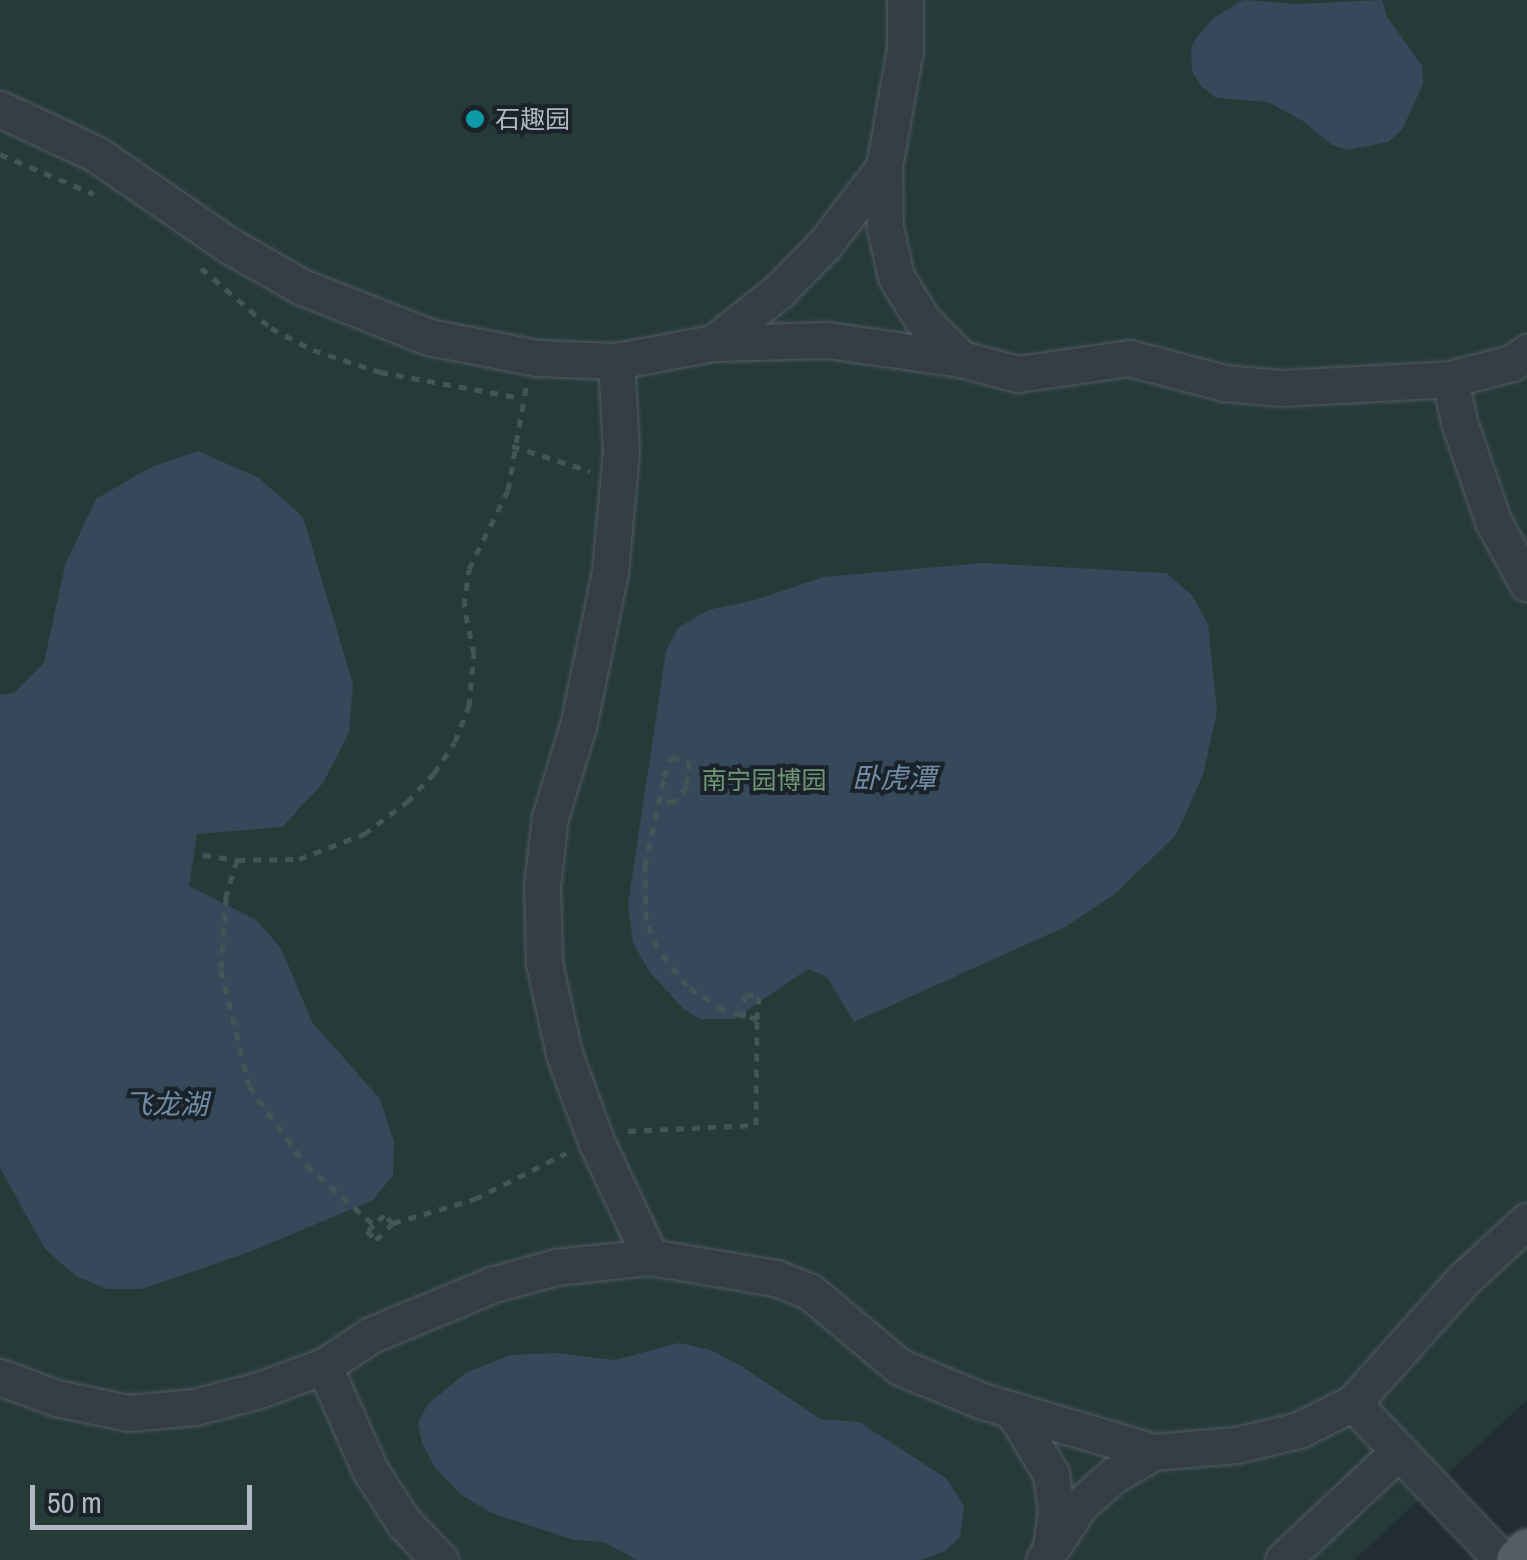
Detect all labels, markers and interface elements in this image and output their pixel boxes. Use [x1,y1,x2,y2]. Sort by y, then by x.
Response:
place label: 石趣园 [495,104,570,134]
marker: 石趣园 [464,108,486,130]
water label: 卧虎潭 [852,761,936,795]
park label: 南宁园博园 [702,765,826,795]
water label: 飞龙湖 [124,1087,208,1121]
scale bar [35,1465,258,1527]
text: 50 m [47,1482,102,1522]

